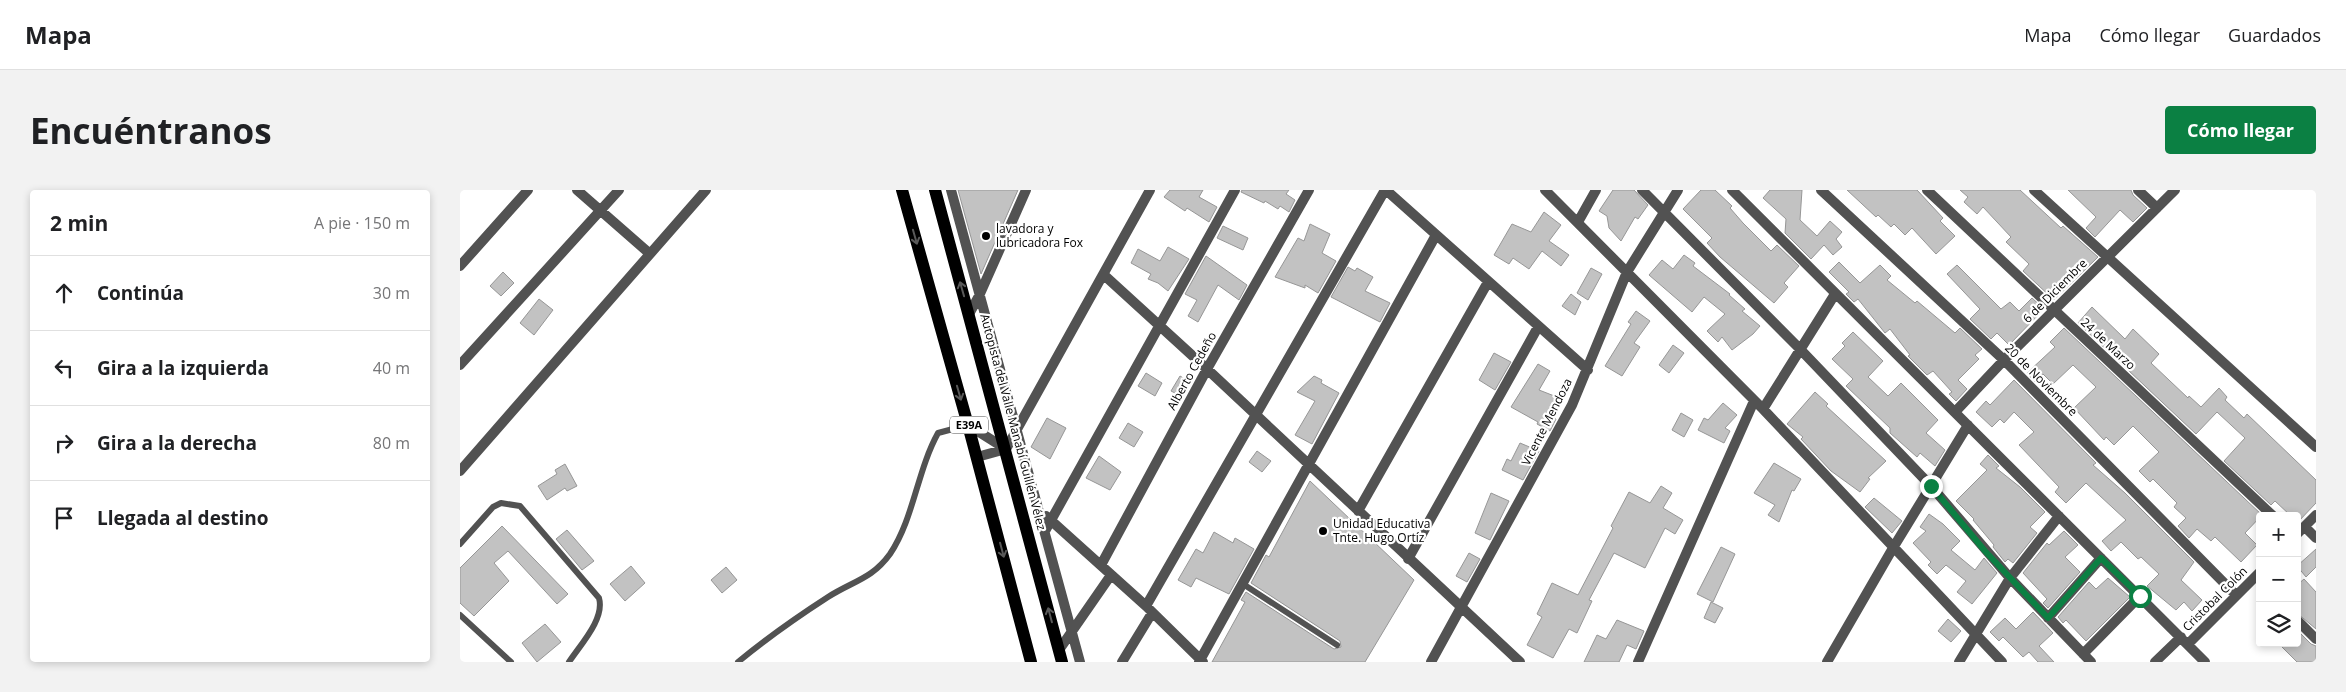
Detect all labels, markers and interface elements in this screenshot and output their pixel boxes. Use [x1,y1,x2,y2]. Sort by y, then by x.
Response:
text: Mapa [25,18,92,51]
text: Mapa [2024,23,2071,47]
text: Cómo llegar [2099,23,2200,47]
text: Guardados [2228,23,2321,47]
button: Cómo llegar [2165,106,2316,154]
text: Encuéntranos [30,107,272,154]
text: 2 min [50,209,108,237]
text: A pie · 150 m [314,212,410,234]
place label: lavadora y lubricadora Fox [996,220,1084,251]
one-way arrow [911,228,920,244]
marker: lavadora y lubricadora Fox [980,230,992,242]
street label: 6 de Diciembre [2019,255,2091,327]
icon: ahead [50,279,78,307]
text: Continúa [97,280,184,306]
one-way arrow [957,281,967,297]
text: 30 m [373,282,410,304]
street label: Autopista del Valle Manabí Guillén Vélez [976,312,1051,532]
street label: 24 de Marzo [2077,314,2139,373]
street label: Alberto Cedeño [1163,329,1220,413]
street label: 20 de Noviembre [2001,340,2082,420]
icon: left [50,354,78,382]
text: Gira a la izquierda [97,355,269,381]
text: 40 m [373,357,410,379]
street label: Vicente Mendoza [1517,375,1576,468]
one-way arrow [955,385,965,401]
road number: E39A [950,416,988,434]
icon: right [50,429,78,457]
text: Gira a la derecha [97,430,257,456]
text: 80 m [373,432,410,454]
route end [1920,475,1943,498]
icon: arrive [50,504,78,532]
text: Llegada al destino [97,505,269,531]
map controls [2256,512,2301,647]
button: + [2256,512,2301,557]
place label: Unidad Educativa Tnte. Hugo Ortíz [1333,515,1430,546]
marker: Unidad Educativa Tnte. Hugo Ortíz [1317,525,1329,537]
one-way arrow [998,542,1007,558]
button: − [2256,557,2301,602]
street label: Cristobal Colón [2178,562,2251,635]
route start [2129,585,2152,608]
button: layers [2256,602,2301,647]
one-way arrow [1045,607,1054,623]

